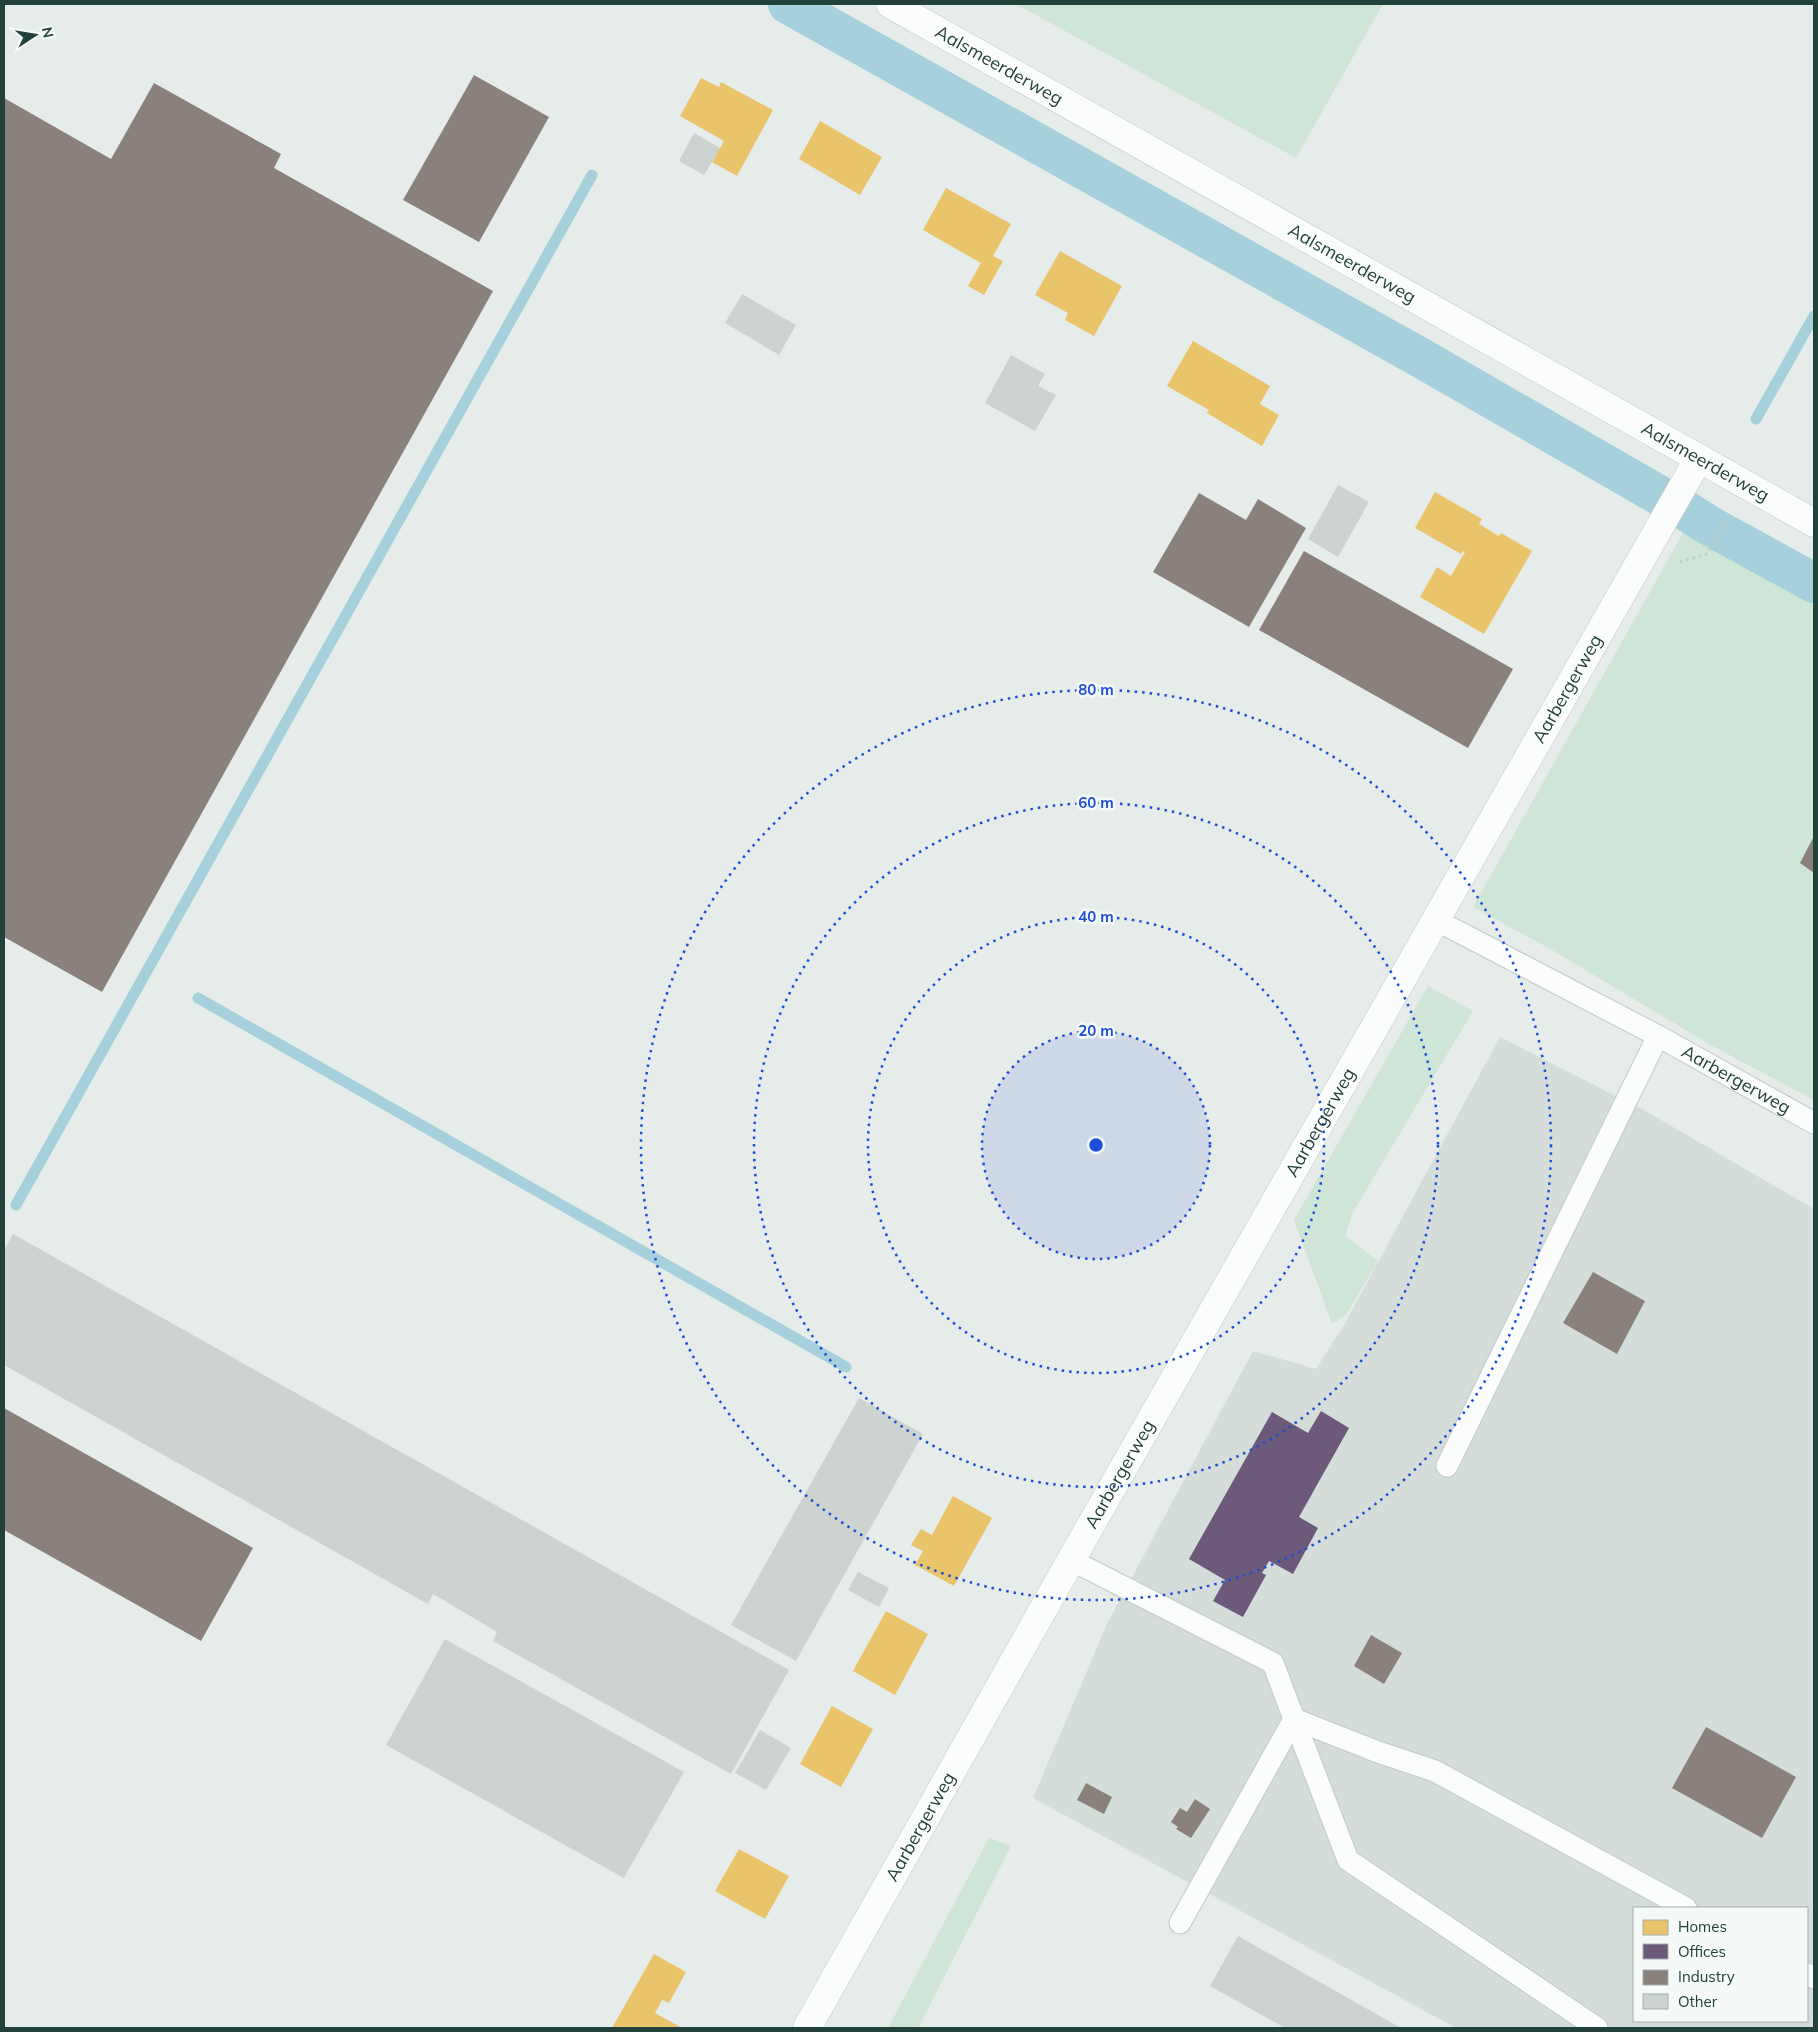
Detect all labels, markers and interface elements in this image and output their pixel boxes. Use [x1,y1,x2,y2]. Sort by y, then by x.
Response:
north arrow [10,10,60,60]
street label: Aalsmeerderweg [931,20,1067,110]
text: N [38,25,58,39]
street label: Aalsmeerderweg [1284,218,1420,308]
street label: Aalsmeerderweg [1637,416,1773,506]
street label: Aarbergerweg [1527,630,1607,747]
text: 80 m [1078,680,1114,699]
text: 60 m [1078,793,1114,812]
text: 40 m [1078,907,1114,926]
text: 20 m [1078,1021,1114,1040]
street label: Aarbergerweg [1678,1040,1795,1119]
street label: Aarbergerweg [1280,1064,1360,1181]
centre of rings [1087,1136,1105,1154]
street label: Aarbergerweg [1079,1416,1159,1533]
street label: Aarbergerweg [880,1768,960,1885]
legend [1633,1907,1808,2022]
text: Homes [1678,1917,1727,1936]
text: Offices [1678,1942,1726,1961]
text: Industry [1678,1967,1735,1986]
text: Other [1678,1992,1718,2011]

